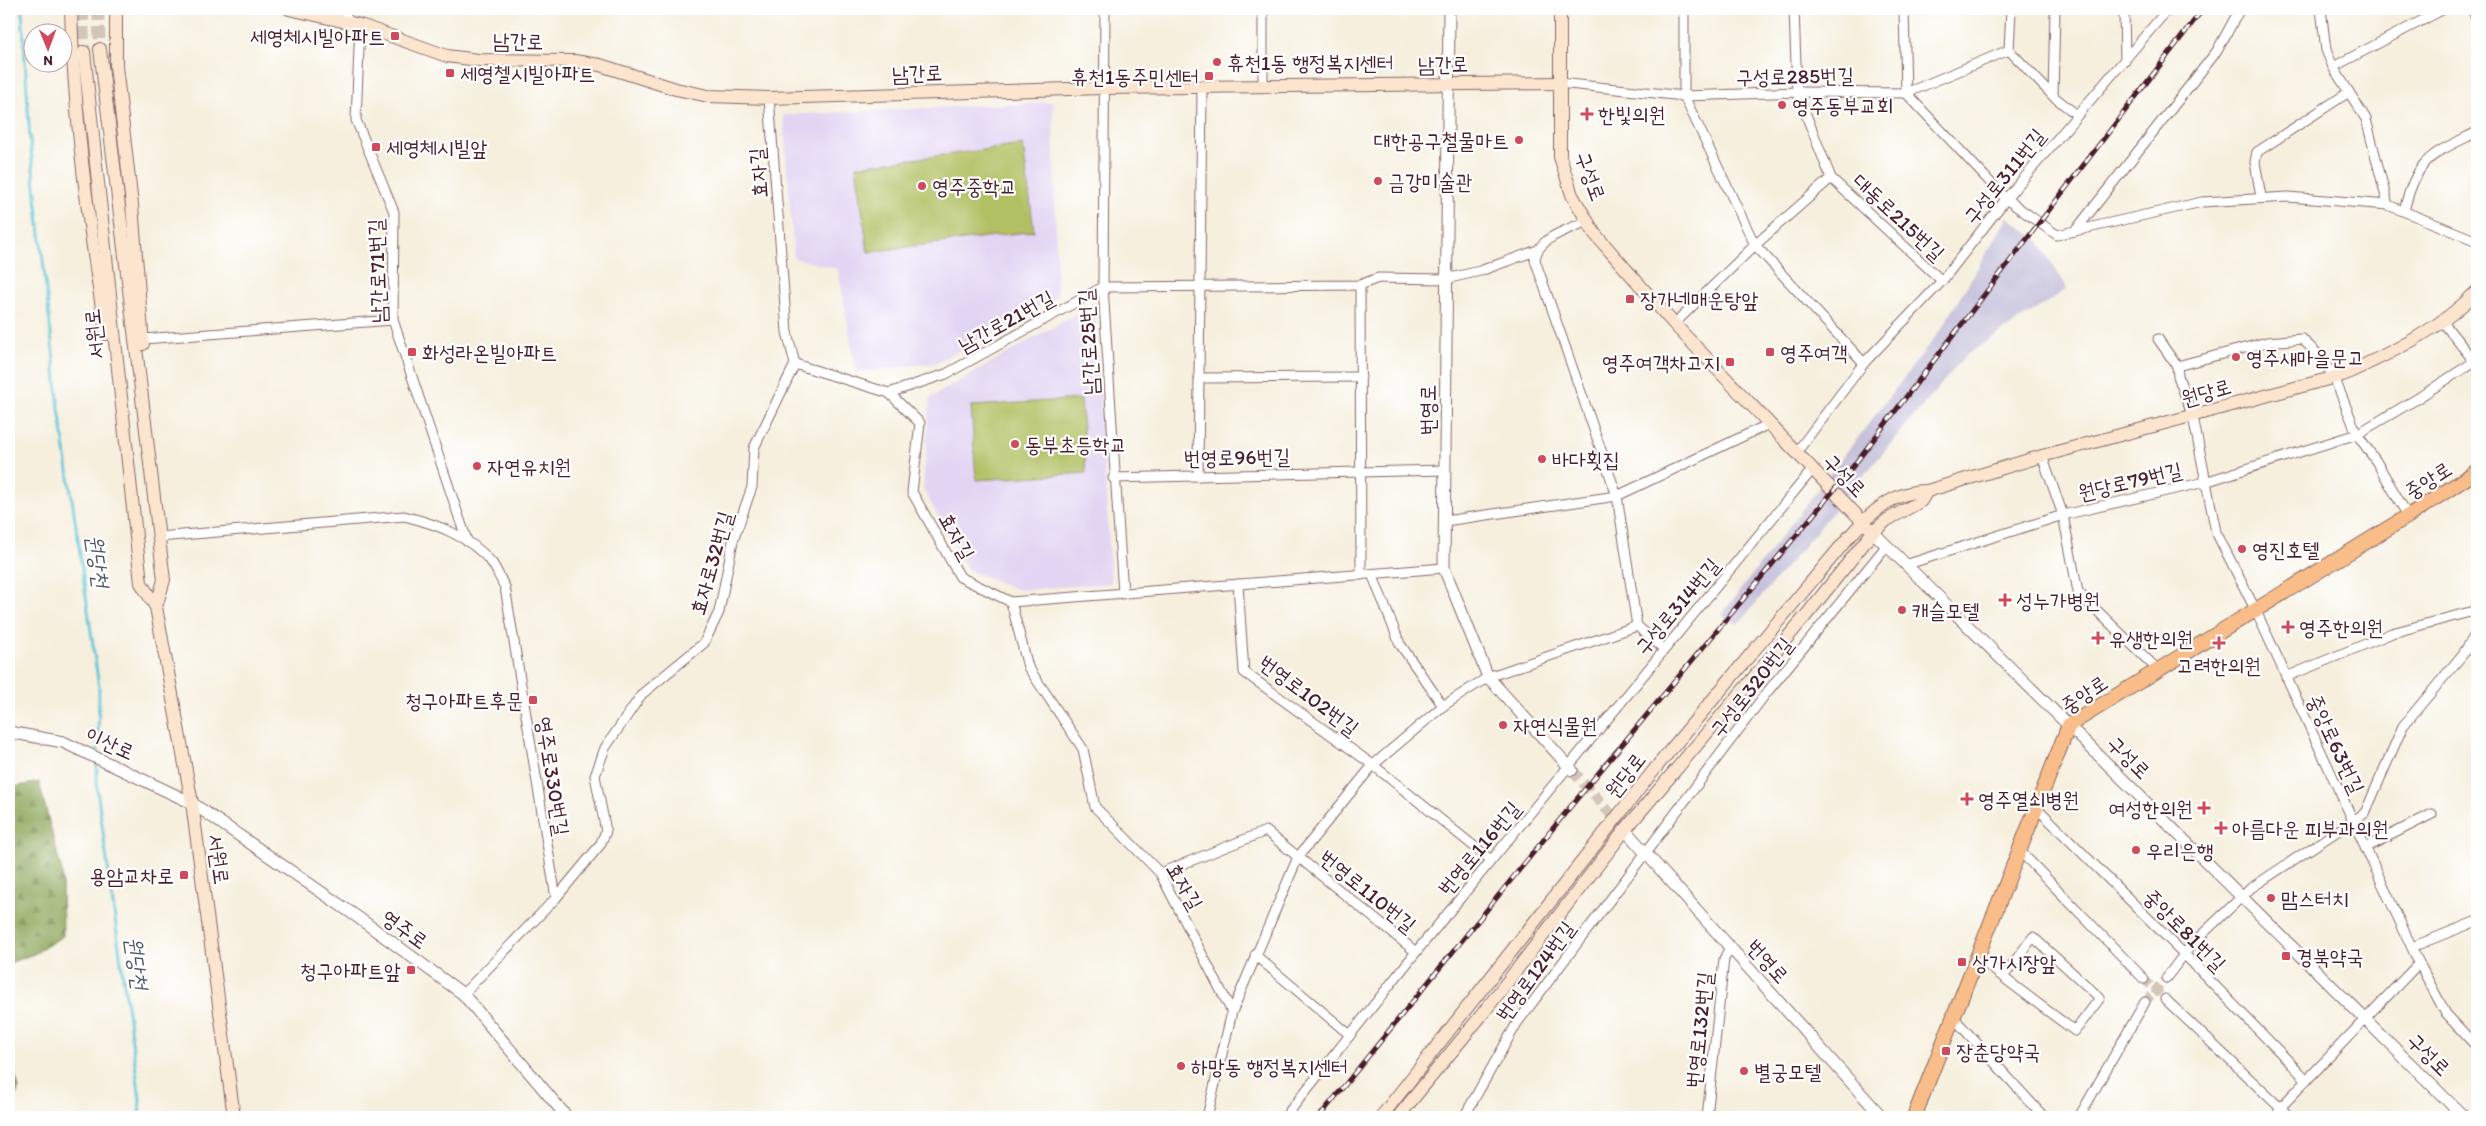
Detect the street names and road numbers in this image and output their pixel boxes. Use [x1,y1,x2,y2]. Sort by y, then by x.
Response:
street label: 남간로 [492,28,544,54]
street label: 남간로 [1417,51,1469,77]
street label: 남간로 [891,60,943,86]
street label: 구성로285번길 [1736,62,1854,90]
street label: 구성로311번길 [1958,123,2050,229]
street label: 효자길 [744,147,772,199]
street label: 구성로 [1571,148,1611,204]
street label: 대동로215번길 [1848,168,1950,266]
street label: 남간로71번길 [363,218,391,324]
street label: 남간로21번길 [954,285,1058,357]
street label: 남간로25번길 [1073,288,1103,396]
street label: 서원로 [79,307,109,361]
street label: 원당로 [2178,373,2234,411]
street label: 번영로 [1415,385,1440,435]
street label: 번영로96번길 [1183,444,1291,470]
street label: 구성로 [1818,448,1872,502]
street label: 중앙로 [2400,456,2456,504]
street label: 원당로79번길 [2076,457,2184,505]
street label: 효자로32번길 [684,508,738,618]
street label: 효자길 [934,508,980,564]
street label: 구성로314번길 [1629,553,1725,659]
street label: 구성로320번길 [1704,632,1798,742]
street label: 번영로102번길 [1254,649,1364,741]
street label: 중앙로 [2056,669,2112,719]
street label: 중앙로63번길 [2302,690,2370,798]
street label: 영주로330번길 [531,715,575,837]
street label: 이산로 [82,721,138,765]
street label: 구성로 [2102,730,2156,784]
street label: 원당로 [1600,747,1650,803]
street label: 번영로116번길 [1432,796,1526,900]
street label: 서원로 [203,832,235,886]
street label: 번영로110번길 [1315,844,1421,938]
street label: 효자길 [1161,858,1209,914]
street label: 중앙로81번길 [2139,884,2231,976]
street label: 영주로 [377,904,433,954]
street label: 번영로124번길 [1490,916,1580,1026]
street label: 번영로 [1742,934,1794,988]
street label: 번영로132번길 [1680,971,1718,1089]
street label: 구성로 [2402,1027,2456,1081]

